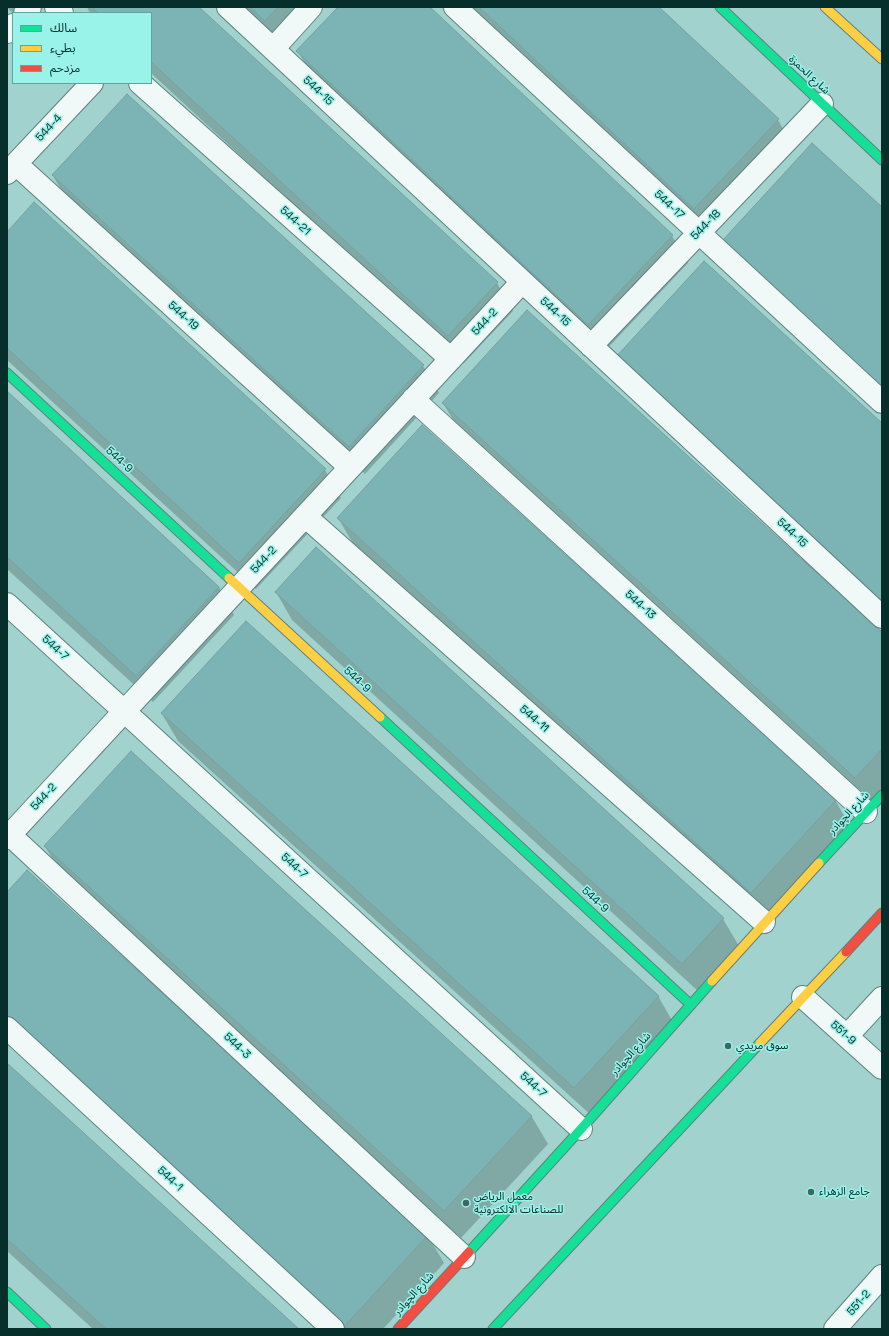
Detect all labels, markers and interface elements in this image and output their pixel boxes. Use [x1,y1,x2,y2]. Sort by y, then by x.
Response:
legend [12,12,152,84]
text: سالك [50,20,77,36]
text: بطيء [50,40,76,56]
street label: شارع الحمزة [786,53,832,97]
text: مزدحم [50,60,80,76]
street label: 544-15 [300,74,336,108]
street label: 544-4 [33,112,65,144]
street label: 544-17 [651,188,687,222]
street label: 544-21 [277,204,313,238]
street label: 544-18 [688,207,724,243]
street label: 544-15 [537,295,573,329]
street label: 544-19 [165,299,201,333]
street label: 544-2 [469,306,501,338]
street label: 544-9 [103,444,135,476]
street label: 544-15 [774,516,810,550]
street label: 544-2 [248,544,280,576]
street label: 544-13 [622,588,658,622]
street label: 544-7 [39,633,71,663]
street label: 544-9 [341,664,373,696]
street label: 544-11 [517,703,551,735]
street label: 544-2 [28,781,60,813]
street label: شارع الچوادر [826,789,872,837]
street label: 544-7 [278,851,310,881]
street label: 544-9 [579,884,611,916]
street label: 551-9 [828,1018,858,1048]
street label: 544-3 [221,1030,253,1062]
street label: شارع الچوادر [608,1030,654,1078]
place label: سوق مريدي [736,1039,788,1053]
marker: سوق مريدي [723,1041,733,1051]
street label: 544-7 [517,1070,549,1100]
street label: 544-1 [155,1164,185,1194]
place label: جامع الزهراء [819,1185,870,1199]
marker: جامع الزهراء [806,1187,816,1197]
place label: معمل الرياض للصناعات الالكترونية [474,1190,563,1216]
marker: معمل الرياض للصناعات الالكترونية [461,1198,471,1208]
street label: شارع الچوادر [391,1270,437,1318]
street label: 551-2 [844,1288,874,1318]

